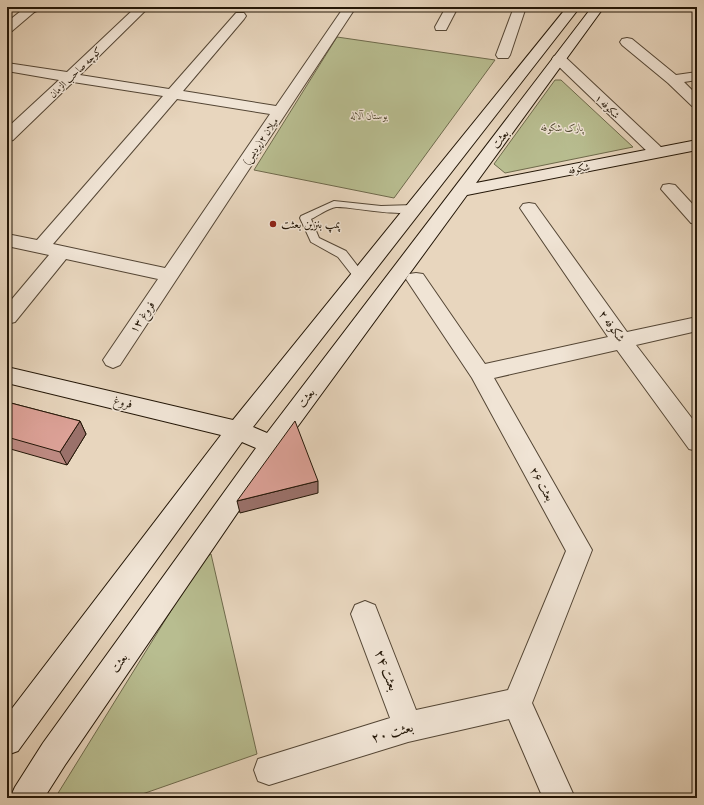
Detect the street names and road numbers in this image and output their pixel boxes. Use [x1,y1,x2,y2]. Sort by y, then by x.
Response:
street label: کوچه صاحب الزمان [46,44,106,102]
street label: شکوفه ۱ [591,91,623,123]
street label: میلان ۲(پردیس) [240,115,283,169]
street label: بعثت [488,126,514,153]
street label: شکوفه [567,160,592,179]
street label: فروغ ۱۳ [125,298,161,338]
street label: شکوفه ۲ [594,307,629,347]
street label: بعثت [294,385,320,412]
street label: فروغ [111,392,134,415]
street label: بعثت ۲۶ [524,464,558,505]
street label: بعثت ۲۴ [368,647,402,695]
street label: بعثت [107,650,133,677]
street label: بعثت ۲۰ [369,718,416,749]

